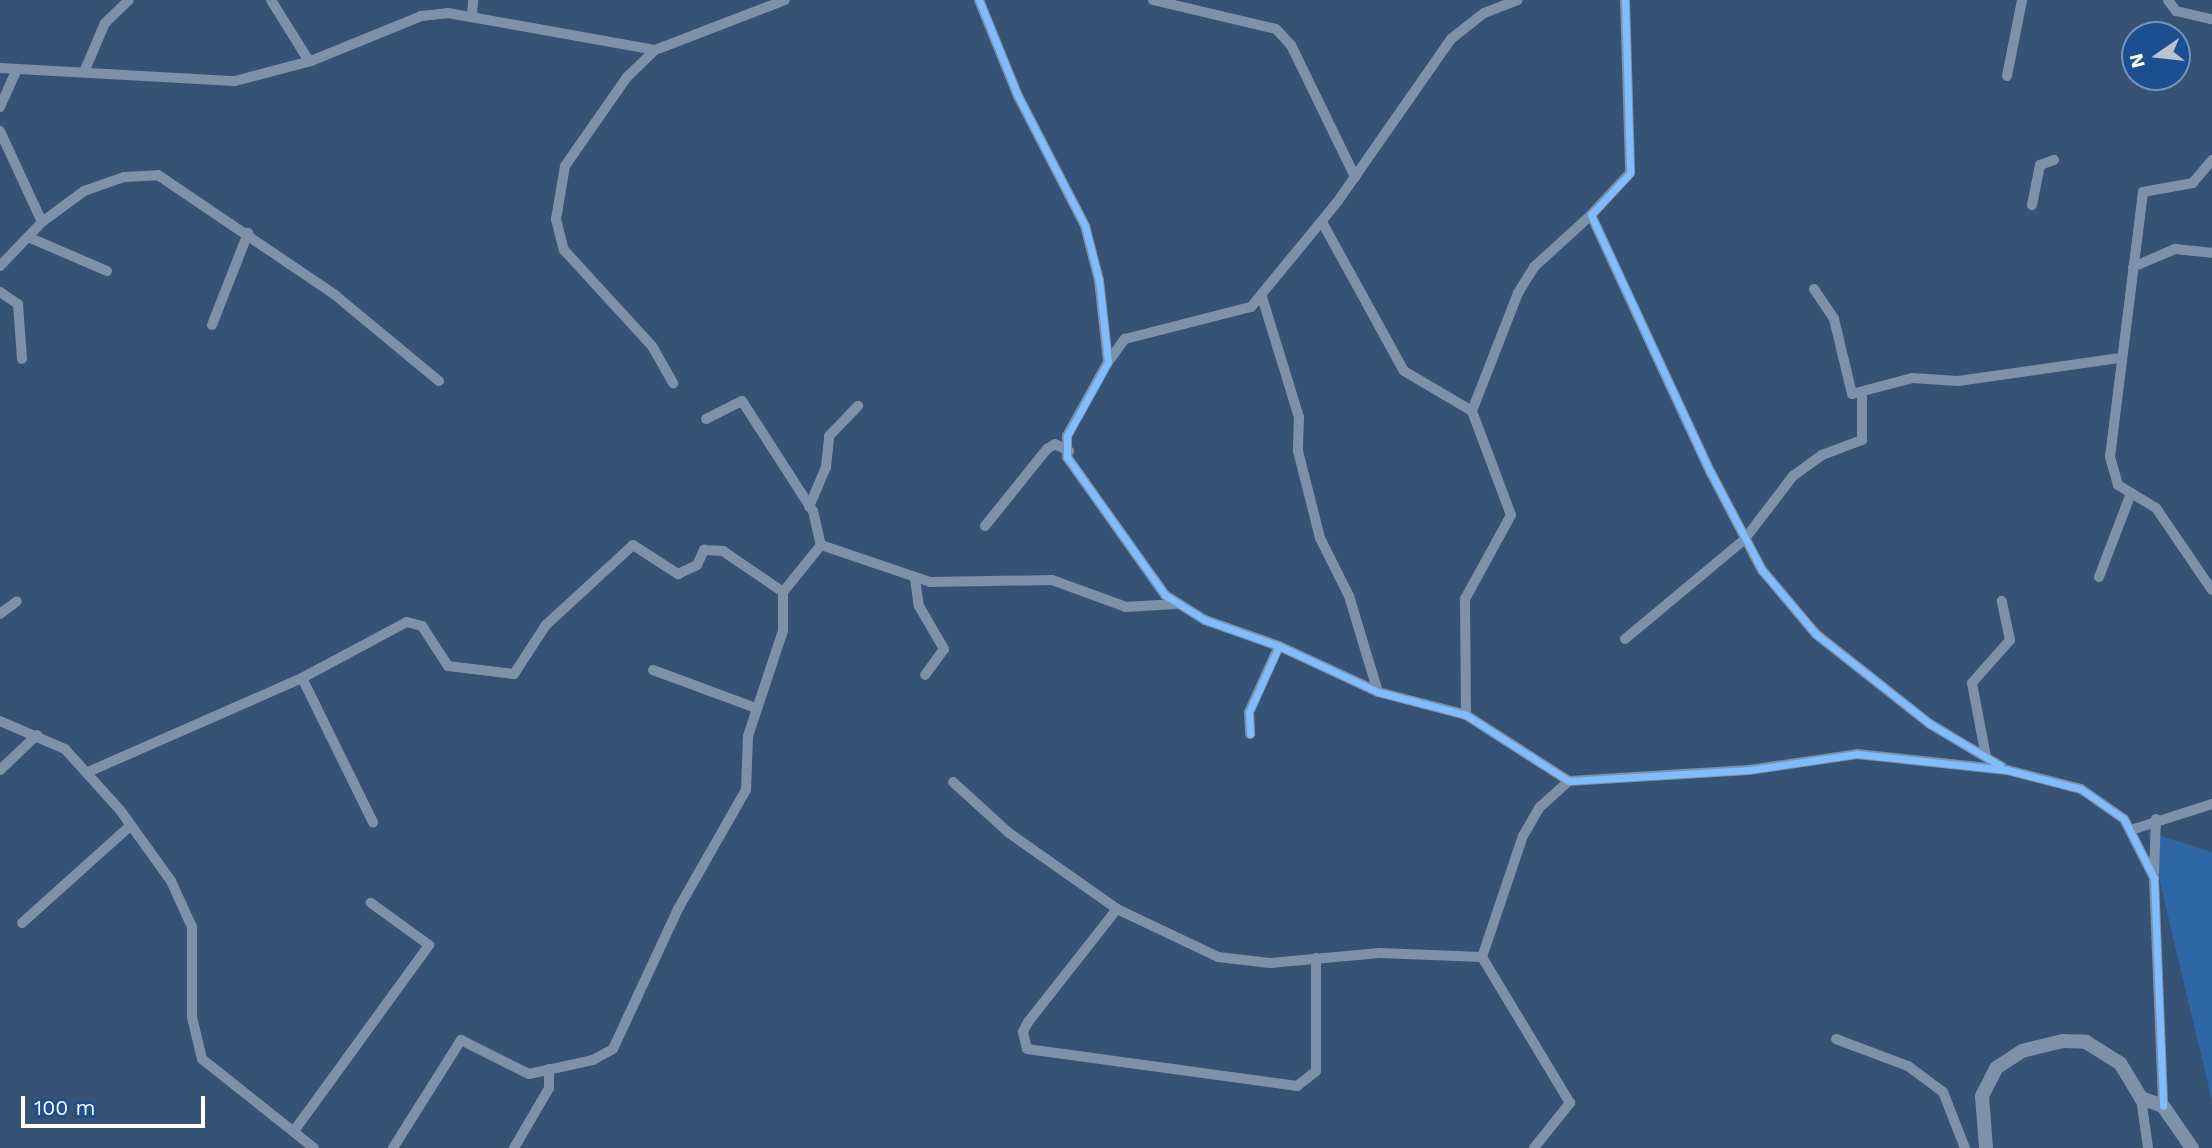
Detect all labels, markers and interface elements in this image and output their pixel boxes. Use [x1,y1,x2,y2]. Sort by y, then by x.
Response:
north arrow [2121,21,2191,91]
text: N [2124,51,2150,70]
scale bar [24,1082,208,1126]
text: 100 m [34,1095,96,1120]

